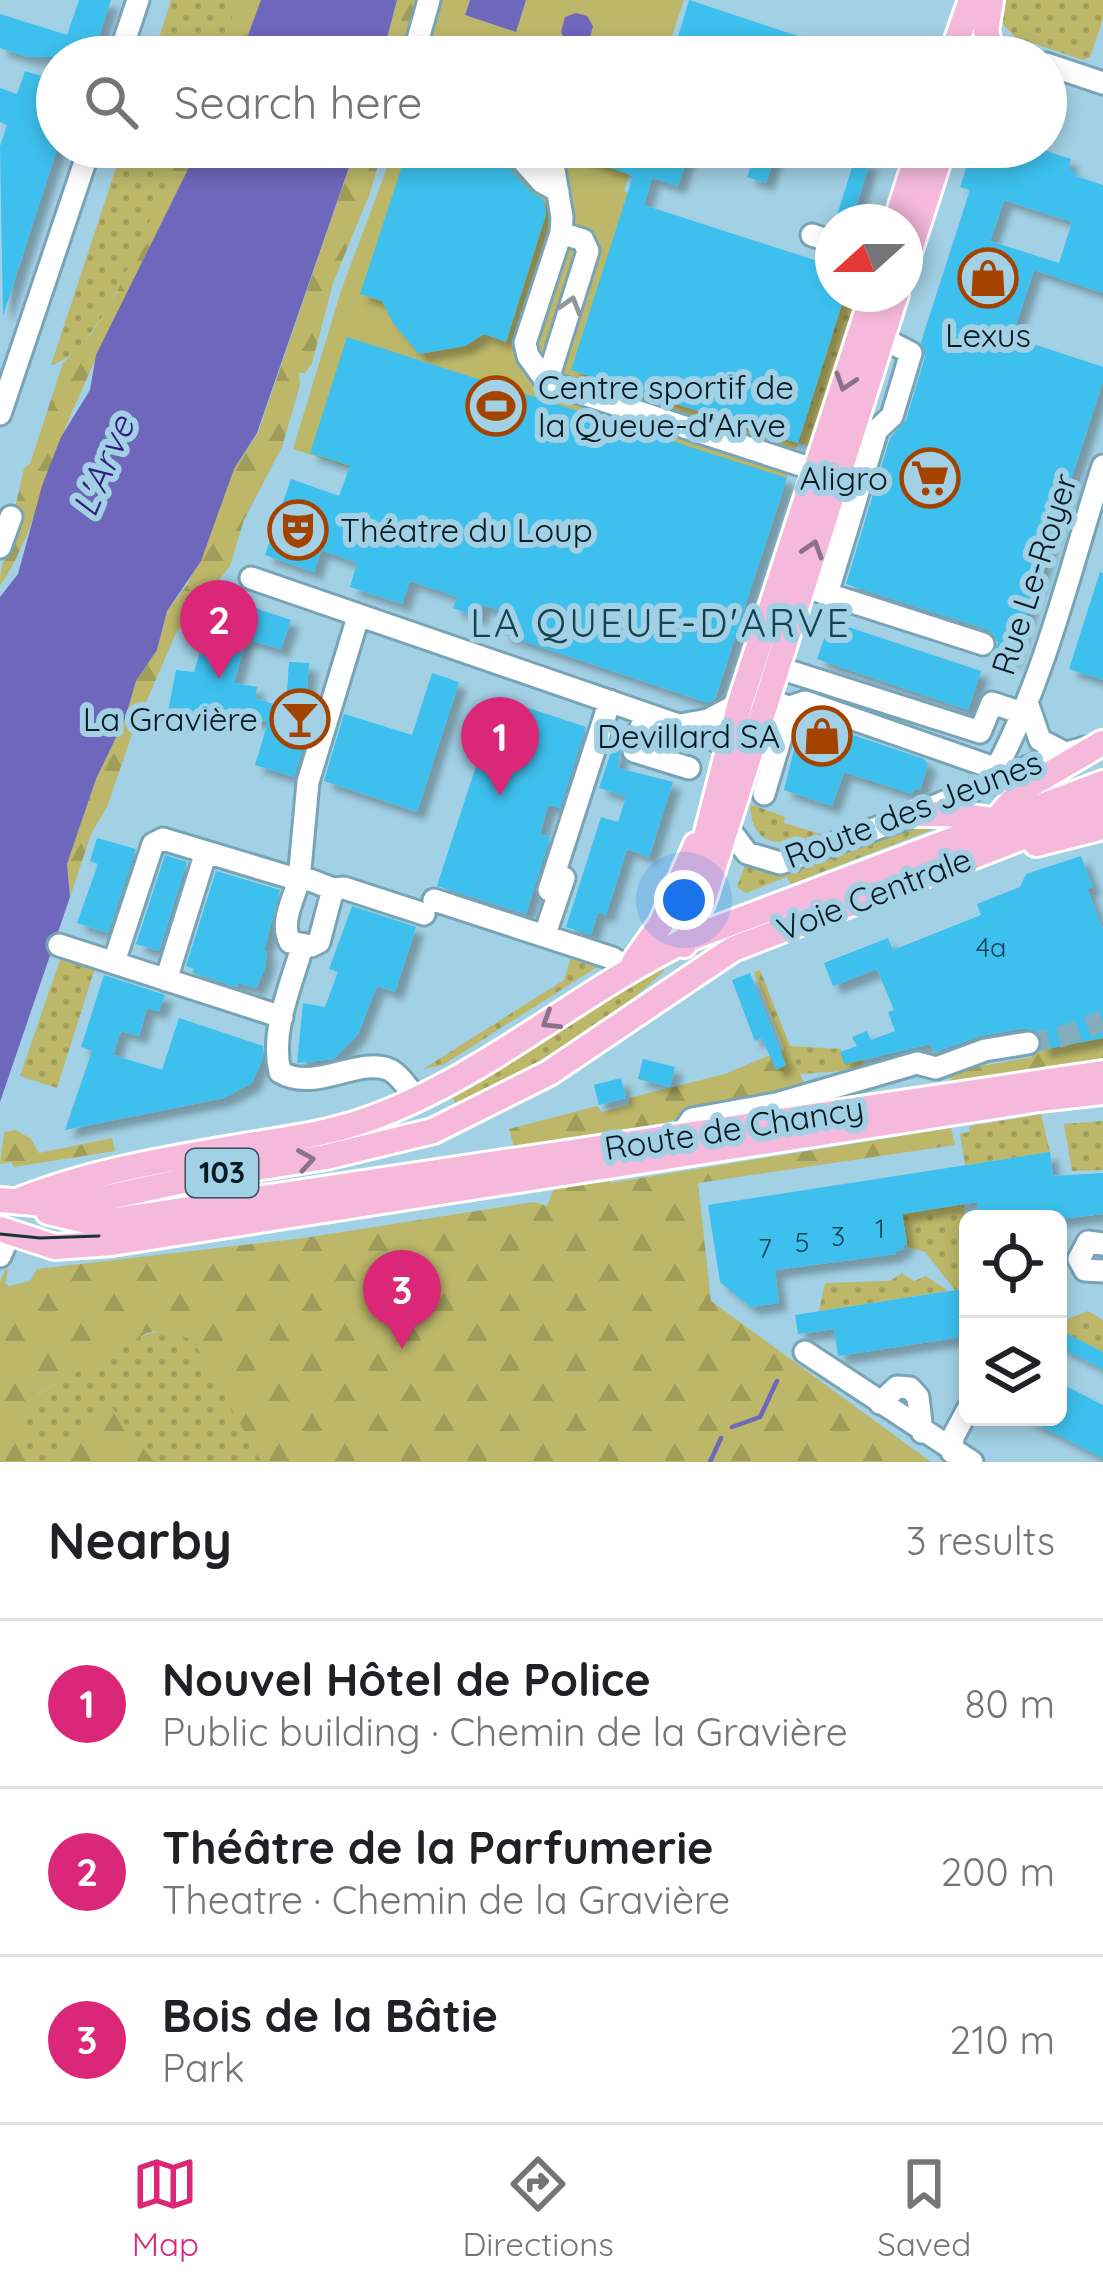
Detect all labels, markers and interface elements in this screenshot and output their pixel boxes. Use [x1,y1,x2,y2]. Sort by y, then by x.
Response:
search box [36,36,1067,168]
icon: search [78,69,144,135]
text: Search here [174,74,422,130]
north arrow [815,204,923,312]
shop icon: Lexus [957,247,1019,309]
one-way arrow [557,295,582,316]
place label: Lexus [945,314,1031,355]
place label: Centre sportif de la Queue-d'Arve [538,366,794,445]
one-way arrow [834,371,859,392]
sports icon: Centre sportif de la Queue-d'Arve [465,375,527,437]
water label: L'Arve [61,408,144,523]
supermarket icon: Aligro [899,447,961,509]
place label: Aligro [799,457,888,498]
street label: Rue Le-Royer [982,468,1085,680]
theatre icon: Théatre du Loup [267,499,329,561]
place label: Théatre du Loup [340,509,593,550]
one-way arrow [799,539,824,560]
pin: 2 [180,580,258,679]
district label: LA QUEUE-D'ARVE [470,598,852,647]
bar icon: La Gravière [269,688,331,750]
pin: 1 [461,697,539,796]
place label: La Gravière [83,698,258,739]
shop icon: Devillard SA [791,705,853,767]
place label: Devillard SA [597,715,780,756]
street label: Route des Jeunes [779,741,1047,876]
street label: Voie Centrale [771,838,977,949]
your location [654,870,714,930]
house number: 4a [976,930,1006,964]
one-way arrow [542,1006,564,1028]
street label: Route de Chancy [601,1087,867,1168]
one-way arrow [296,1148,316,1174]
road number: 103 [186,1149,258,1197]
map controls [959,1210,1067,1426]
button: locate [959,1210,1067,1318]
house number: 1 [875,1211,885,1245]
house number: 3 [831,1219,845,1253]
house number: 5 [795,1225,809,1259]
house number: 7 [758,1231,772,1265]
pin: 3 [363,1250,441,1349]
button: layers [959,1318,1067,1426]
text: Nearby [48,1508,232,1572]
text: 3 results [906,1516,1055,1565]
text: Nouvel Hôtel de Police [162,1651,651,1707]
text: 1 [79,1679,95,1728]
text: 80 m [965,1679,1055,1728]
text: Public building · Chemin de la Gravière [162,1707,848,1756]
text: Théâtre de la Parfumerie [162,1819,714,1875]
text: 2 [76,1847,98,1896]
text: 200 m [941,1847,1055,1896]
text: Theatre · Chemin de la Gravière [162,1875,730,1924]
text: Bois de la Bâtie [162,1987,498,2043]
text: 3 [77,2015,97,2064]
text: 210 m [950,2015,1055,2064]
text: Park [162,2043,245,2092]
tab: Map [132,2151,199,2264]
tab: Directions [462,2151,614,2264]
tab: Saved [877,2151,971,2264]

